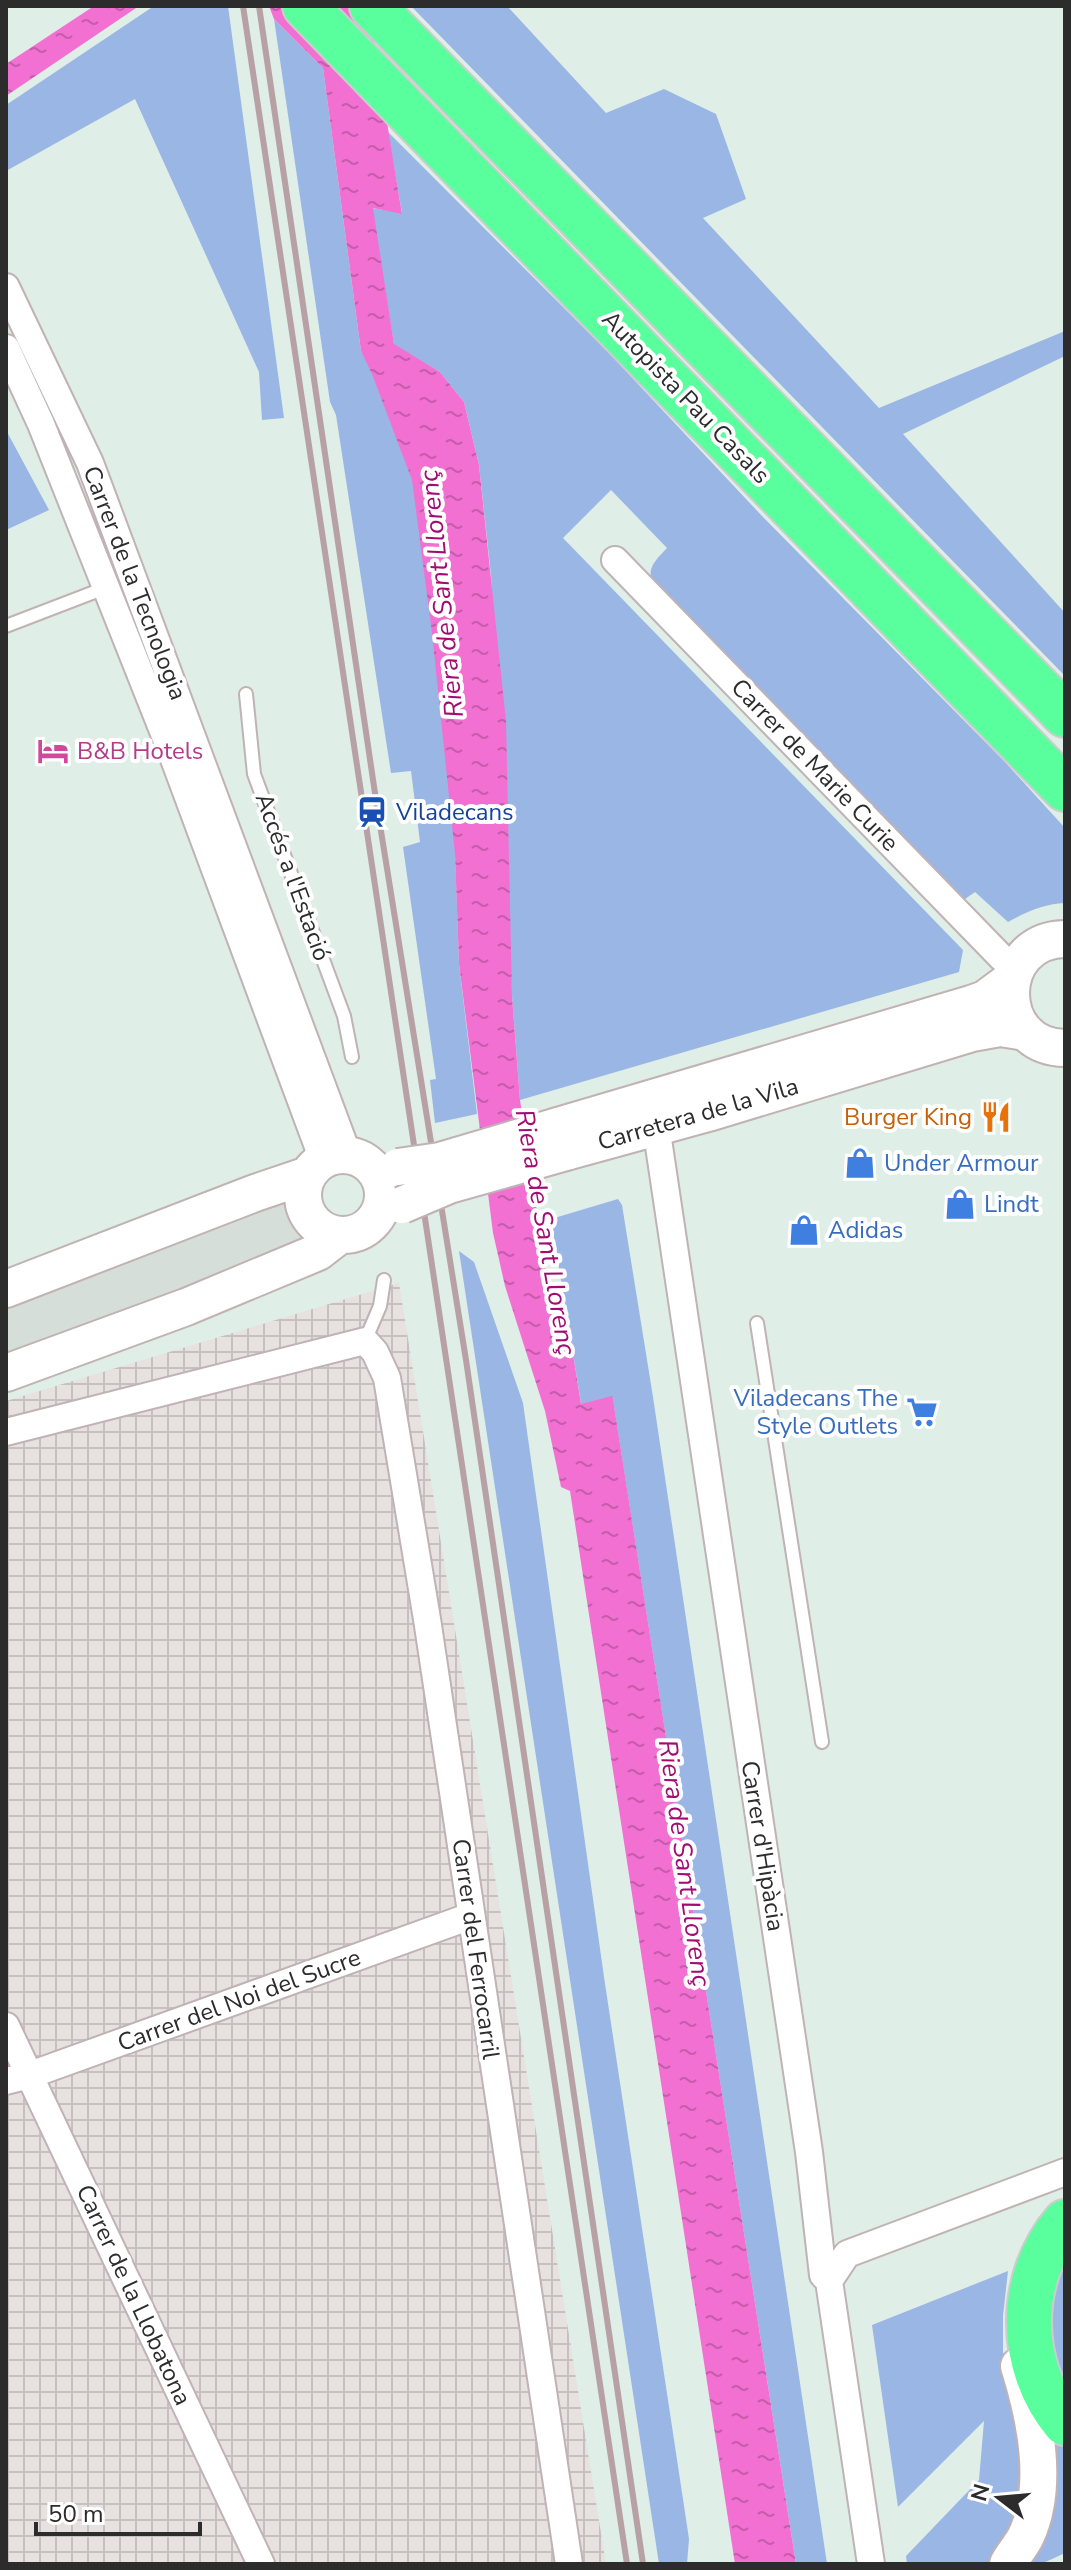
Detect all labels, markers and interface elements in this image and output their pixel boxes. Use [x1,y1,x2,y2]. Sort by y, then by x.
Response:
street label: Autopista Pau Casals [595,303,777,491]
street label: Carrer de la Tecnologia [76,461,194,705]
water label: Riera de Sant Llorenç [411,467,472,720]
street label: Carrer de Marie Curie [724,672,906,858]
hotel icon: B&B Hotels [36,734,70,768]
place label: B&B Hotels [77,735,203,767]
street label: Accés a l'Estació [248,789,338,965]
station icon: Viladecans [355,795,389,829]
place label: Viladecans [395,796,514,828]
street label: Carretera de la Vila [594,1070,802,1158]
restaurant icon: Burger King [979,1100,1013,1134]
place label: Burger King [844,1101,972,1133]
water label: Riera de Sant Llorenç [507,1107,585,1359]
shop icon: Under Armour [843,1146,877,1180]
place label: Under Armour [884,1147,1039,1179]
shop icon: Lindt [943,1187,977,1221]
place label: Lindt [984,1188,1039,1220]
shop icon: Adidas [787,1213,821,1247]
place label: Adidas [828,1214,903,1246]
place label: Viladecans The Style Outlets [732,1382,898,1442]
supermarket icon: Viladecans The Style Outlets [905,1395,939,1429]
water label: Riera de Sant Llorenç [650,1737,719,1990]
street label: Carrer d'Hipàcia [734,1758,792,1934]
street label: Carrer del Ferrocarril [445,1837,507,2061]
street label: Carrer del Noi del Sucre [113,1941,365,2059]
street label: Carrer de la Llobatona [69,2179,199,2411]
north arrow [959,2458,1039,2538]
text: N [964,2481,997,2505]
scale bar [36,2486,200,2536]
text: 50 m [48,2498,104,2530]

